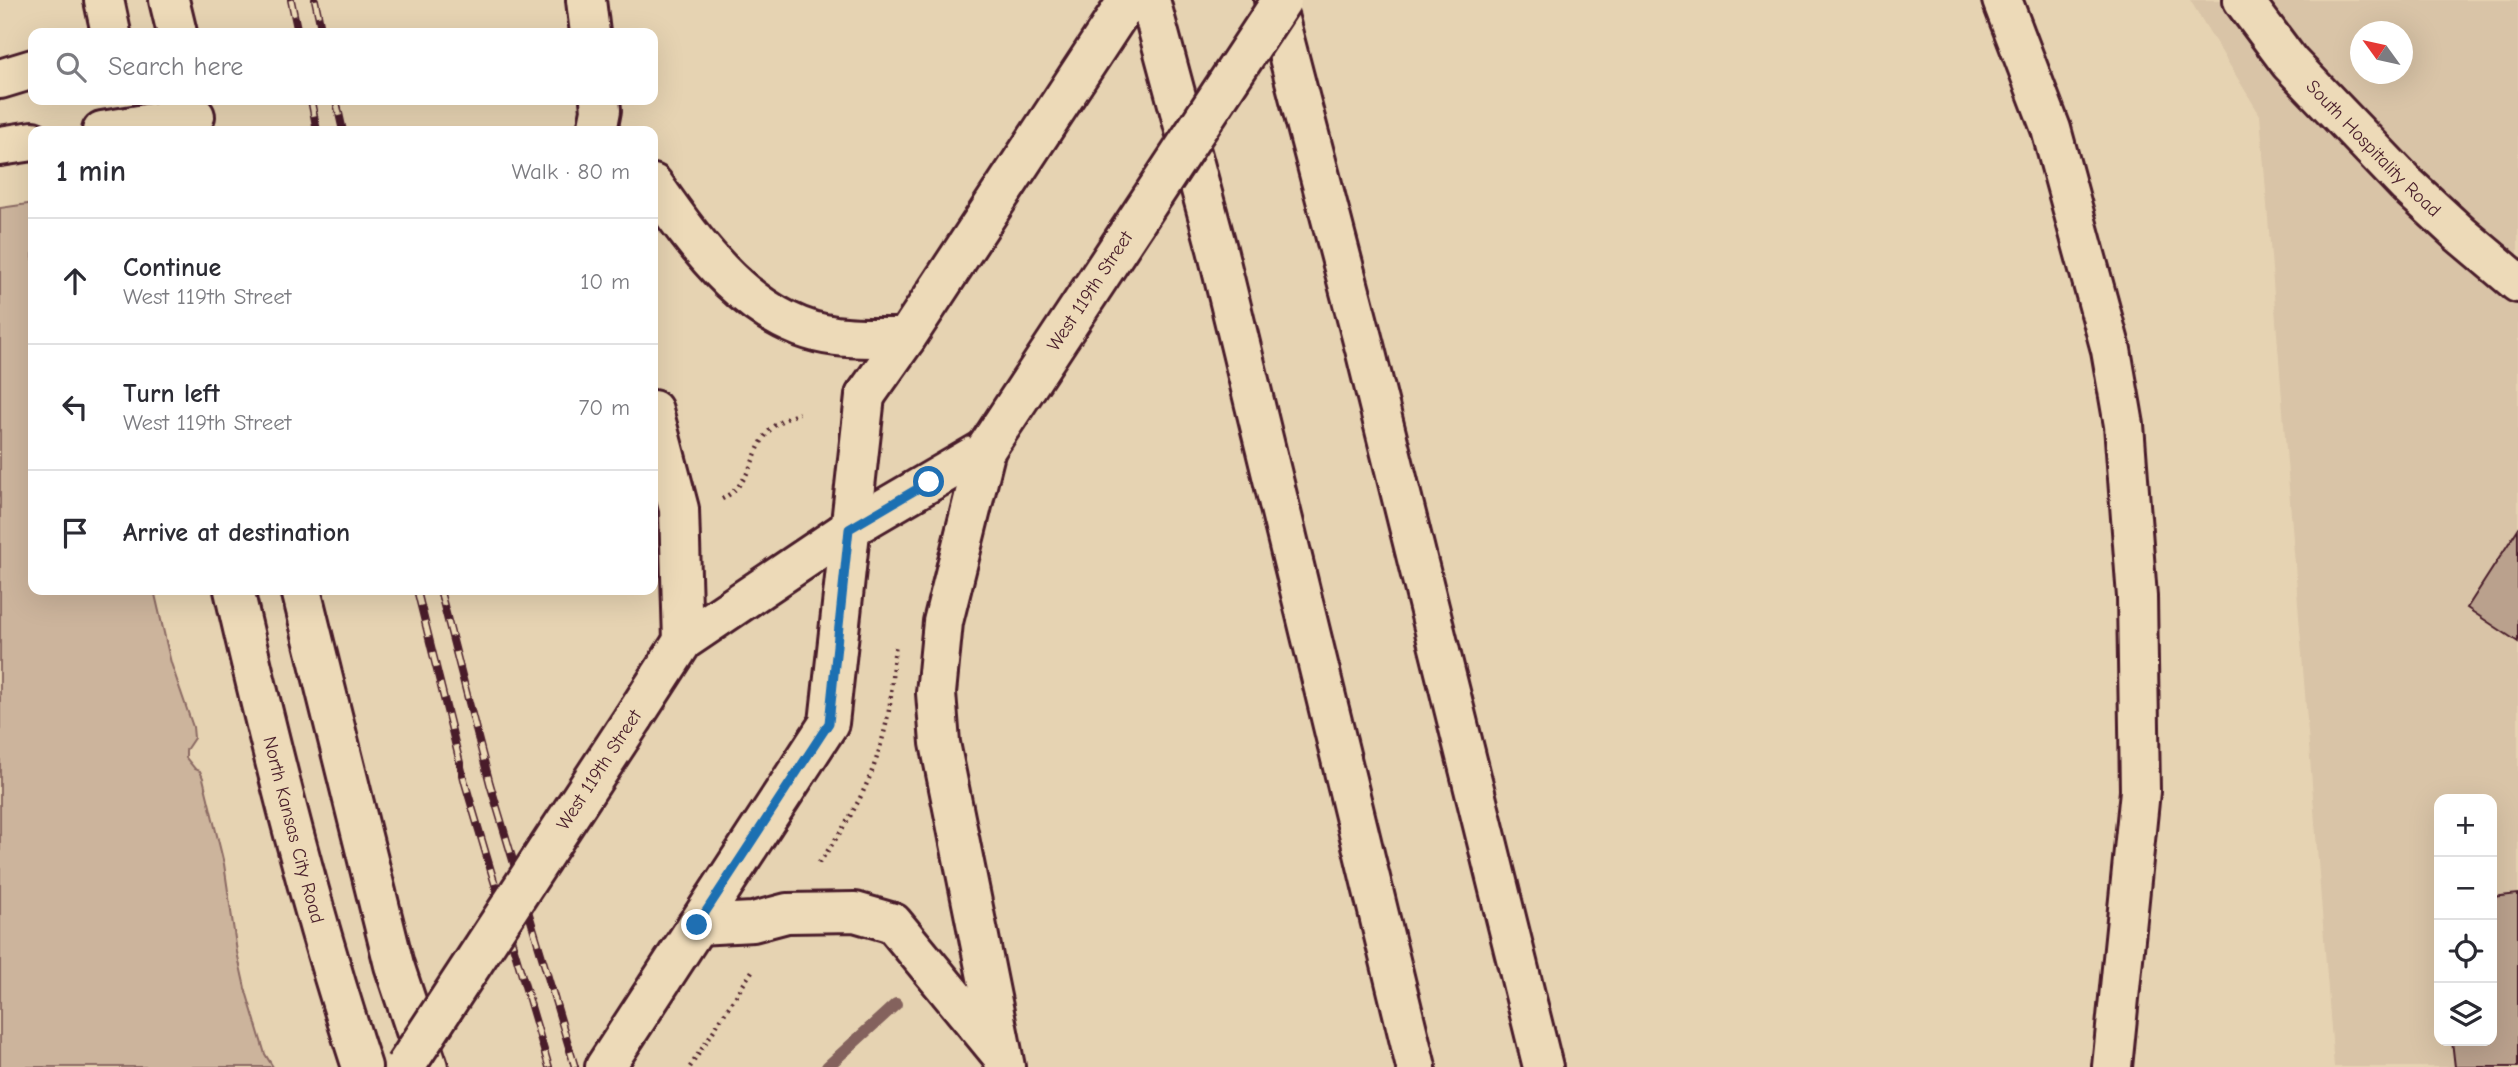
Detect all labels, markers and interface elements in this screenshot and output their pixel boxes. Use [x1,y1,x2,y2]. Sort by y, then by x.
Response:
north arrow [2350,21,2413,84]
search box [28,28,658,105]
icon: search [52,48,90,86]
text: Search here [108,52,243,82]
street label: South Hospitality Road [2301,76,2445,221]
text: 1 min [56,154,126,189]
text: Walk · 80 m [512,158,630,185]
street label: West 119th Street [1043,227,1138,355]
text: Continue [123,253,221,283]
icon: ahead [56,262,94,300]
text: 10 m [580,268,630,295]
text: West 119th Street [123,283,291,310]
text: Turn left [123,379,220,409]
icon: left [56,388,94,426]
text: 70 m [578,394,630,421]
text: West 119th Street [123,409,291,436]
route start [913,466,944,497]
icon: arrive [56,514,94,552]
text: Arrive at destination [123,518,350,548]
street label: West 119th Street [552,705,646,834]
street label: North Kansas City Road [258,734,329,926]
map controls [2434,794,2497,1046]
button: + [2434,794,2497,857]
button: − [2434,857,2497,920]
route end [681,909,712,940]
button: locate [2434,920,2497,983]
button: layers [2434,983,2497,1046]

